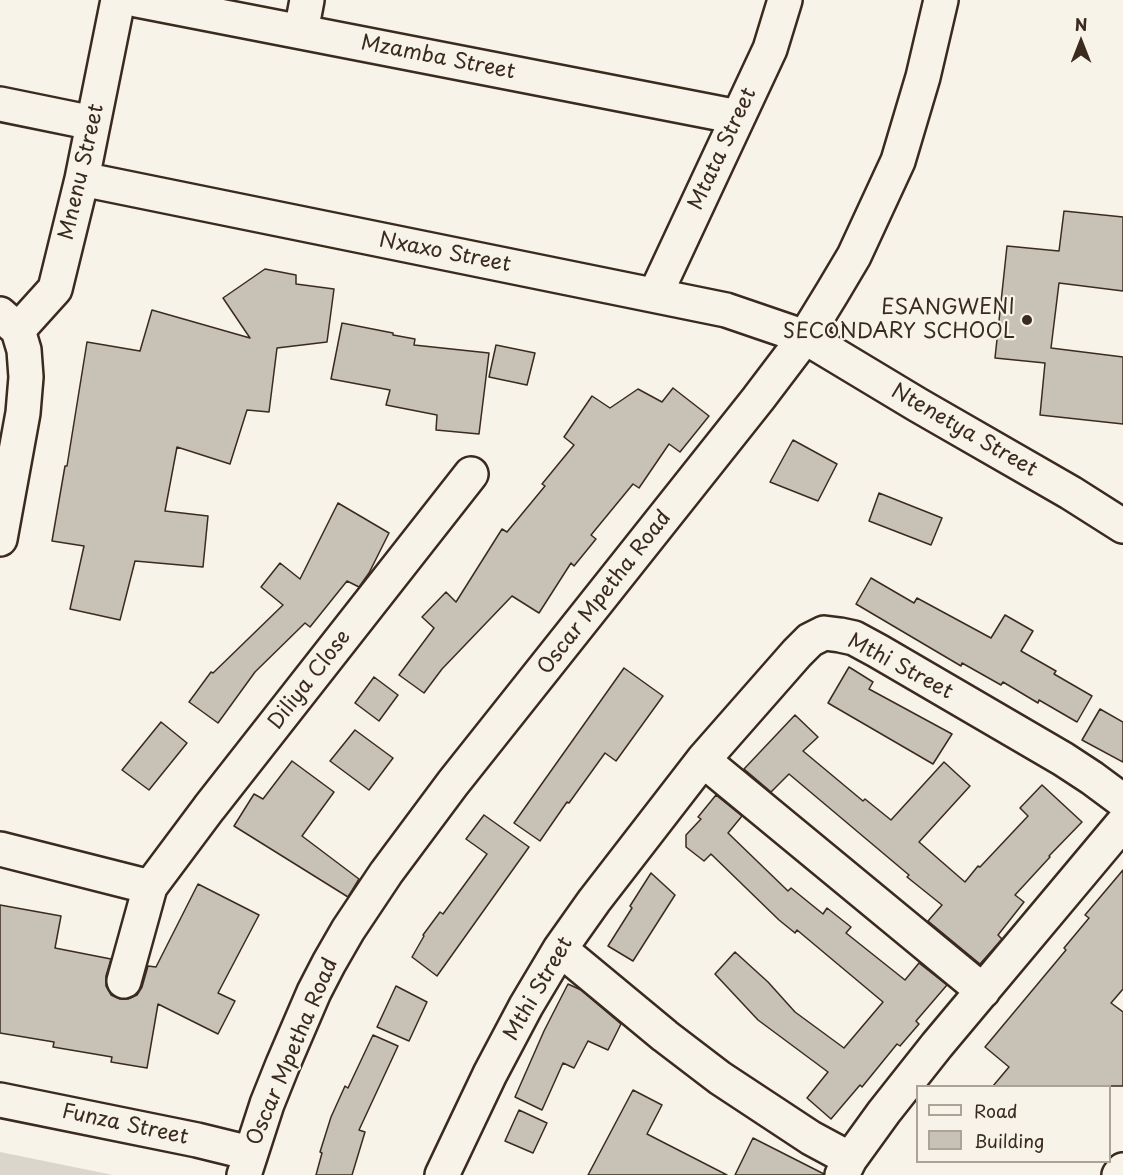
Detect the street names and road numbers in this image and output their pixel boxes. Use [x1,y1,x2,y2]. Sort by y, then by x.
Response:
street label: Mzamba Street [359,31,517,85]
street label: Mtata Street [684,84,762,214]
street label: Mnenu Street [54,102,110,242]
street label: Nxaxo Street [377,228,513,278]
street label: Ntenetya Street [887,379,1041,483]
street label: Oscar Mpetha Road [533,506,677,680]
street label: Diliya Close [263,625,357,735]
street label: Mthi Street [843,629,957,705]
street label: Mthi Street [499,933,579,1045]
street label: Oscar Mpetha Road [242,954,344,1150]
street label: Funza Street [59,1099,191,1151]

